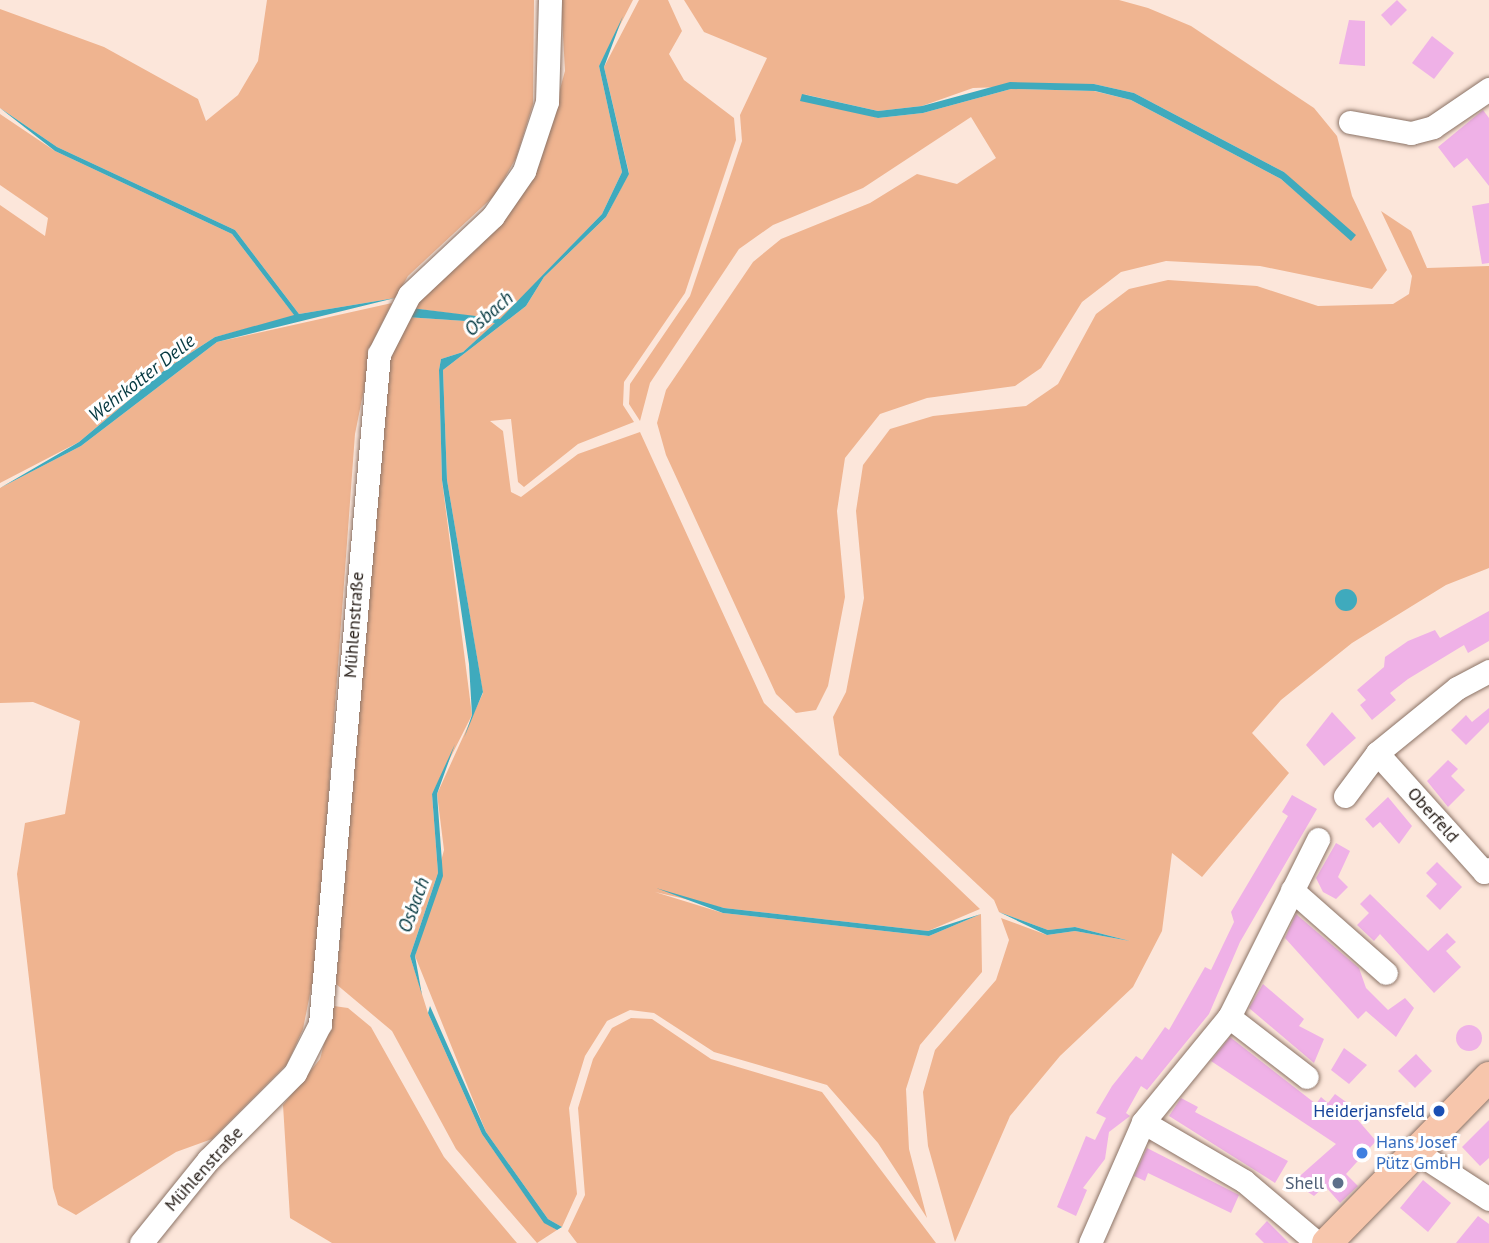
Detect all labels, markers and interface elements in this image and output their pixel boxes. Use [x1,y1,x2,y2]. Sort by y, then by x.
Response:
water label: Osbach [460,287,518,341]
water label: Wehrkotter Delle [84,329,200,427]
street label: Mühlenstraße [340,571,368,679]
street label: Oberfeld [1403,783,1463,847]
water label: Osbach [394,874,434,936]
place label: Heiderjansfeld [1313,1100,1425,1122]
marker: Heiderjansfeld [1431,1103,1447,1119]
street label: Mühlenstraße [160,1122,248,1216]
place label: Hans Josef Pütz GmbH [1376,1132,1462,1174]
marker: Hans Josef Pütz GmbH [1354,1145,1370,1161]
place label: Shell [1285,1172,1324,1194]
marker: Shell [1330,1175,1346,1191]

